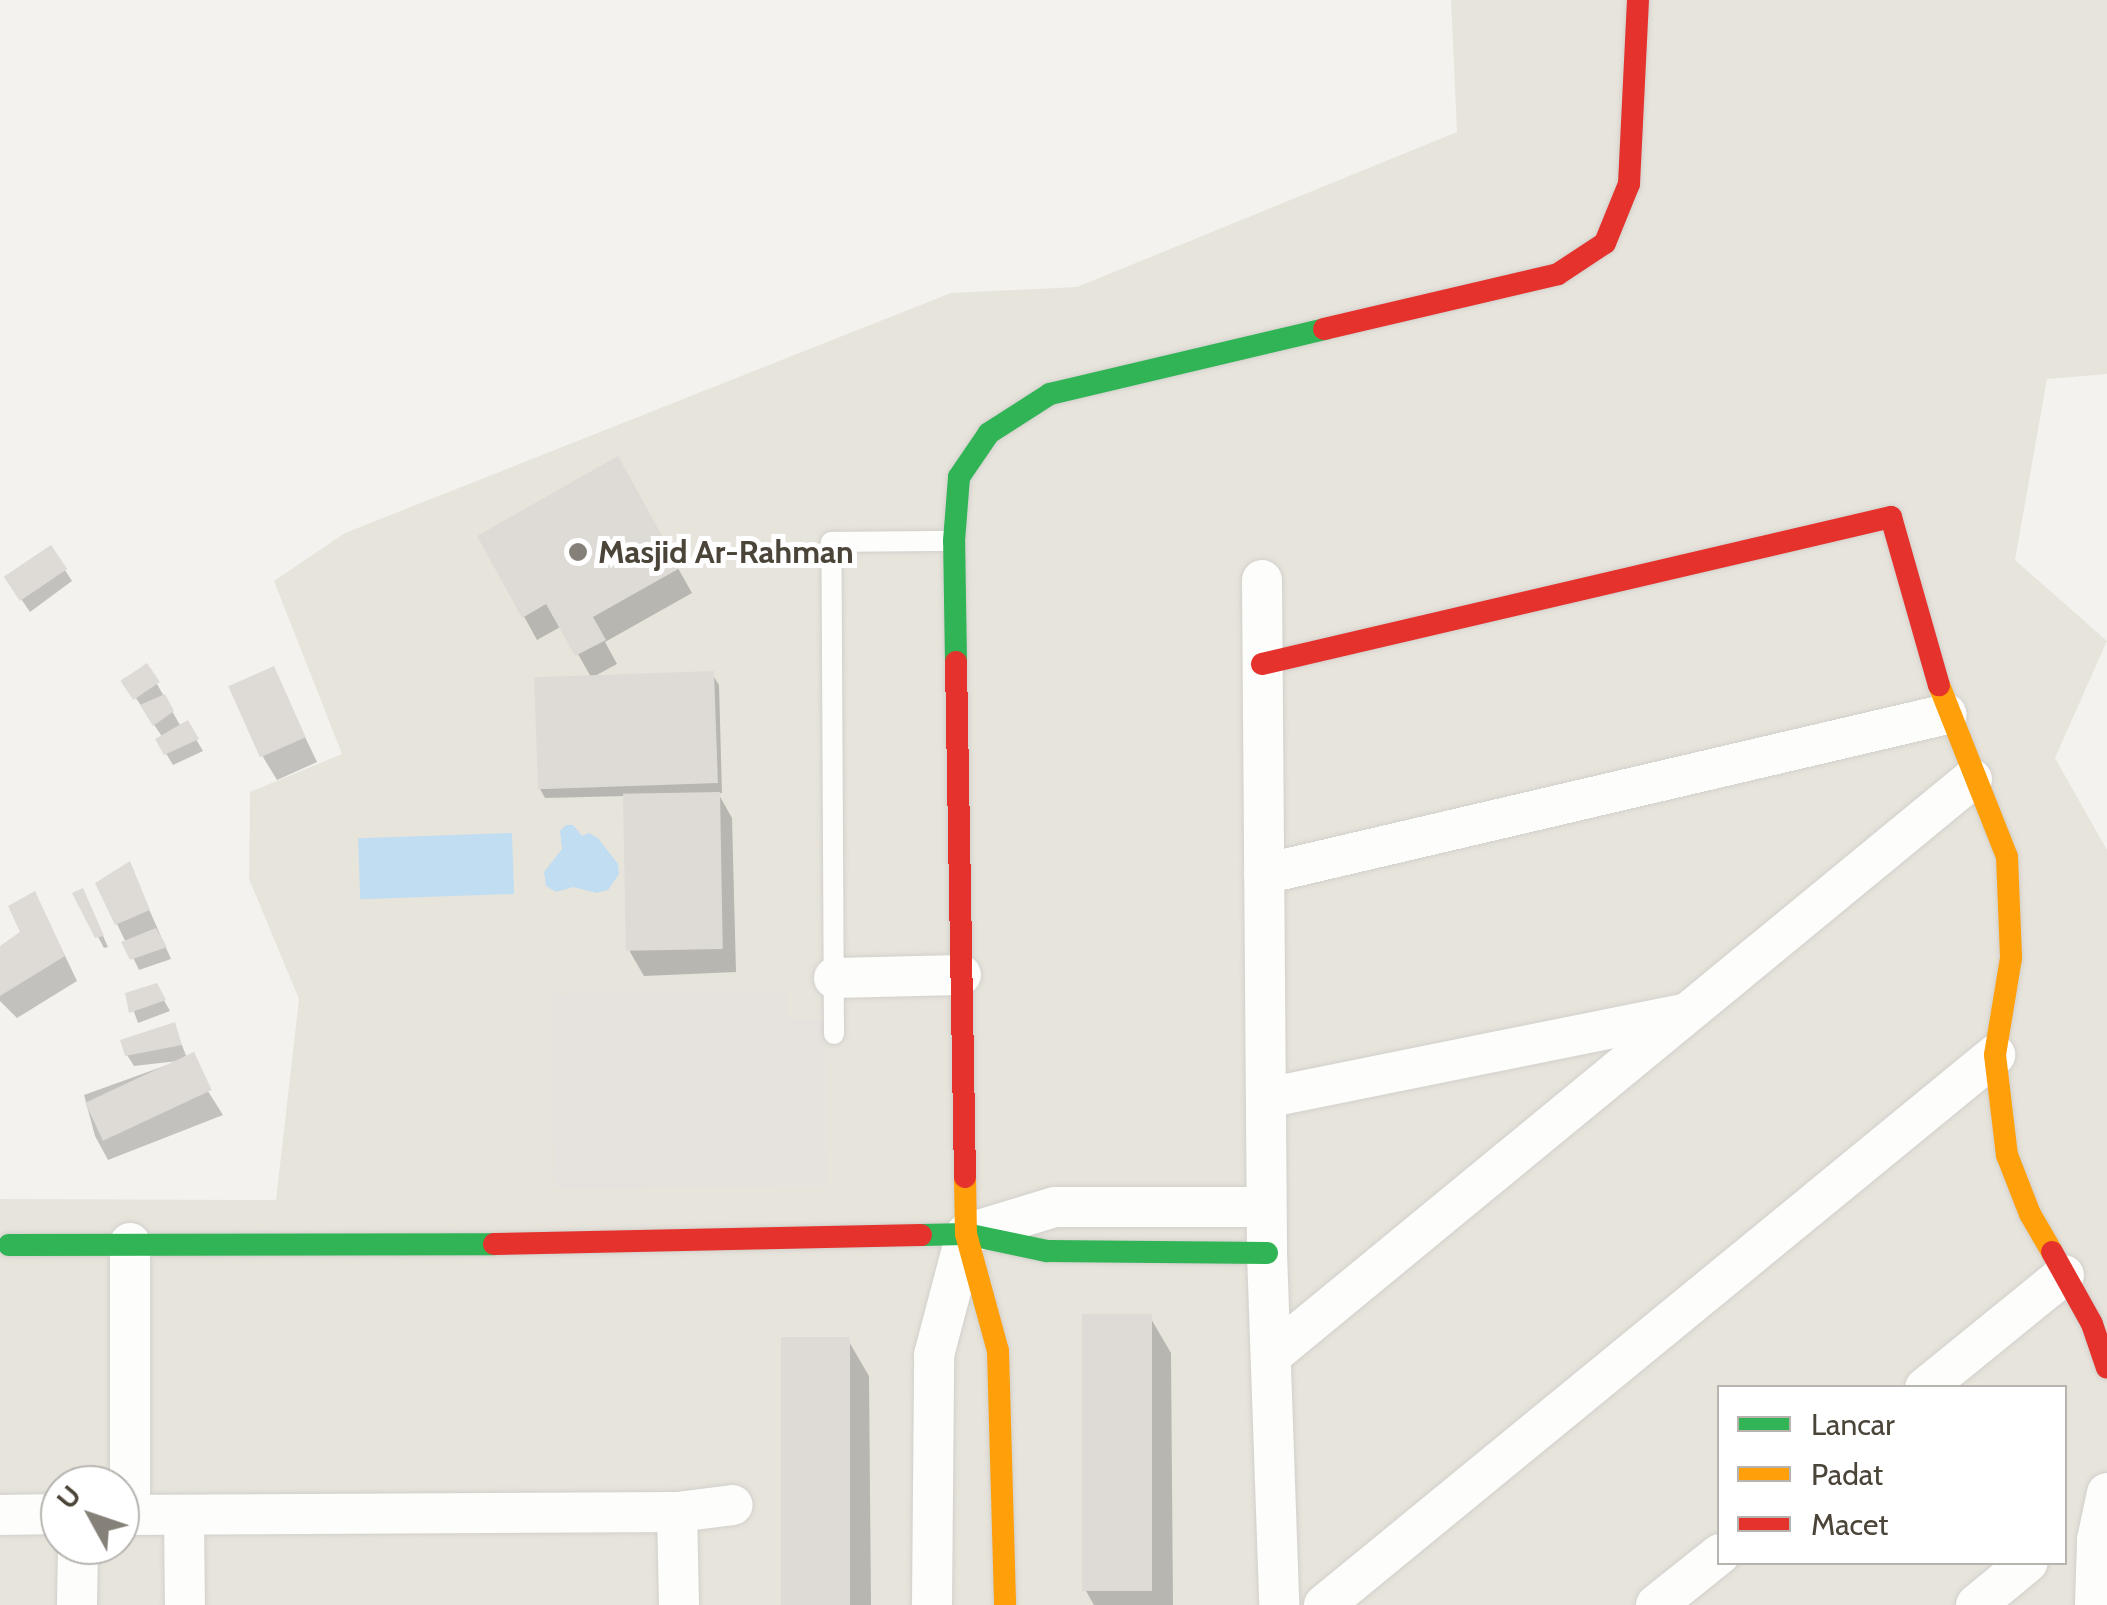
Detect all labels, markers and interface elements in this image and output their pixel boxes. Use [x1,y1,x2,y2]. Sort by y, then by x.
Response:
place label: Masjid Ar-Rahman [598,533,854,571]
marker: Masjid Ar-Rahman [567,541,589,563]
legend [1717,1385,2067,1565]
text: Lancar [1811,1406,1895,1443]
text: Padat [1811,1456,1883,1493]
north arrow [40,1465,140,1565]
text: U [49,1478,88,1516]
text: Macet [1811,1506,1888,1543]

